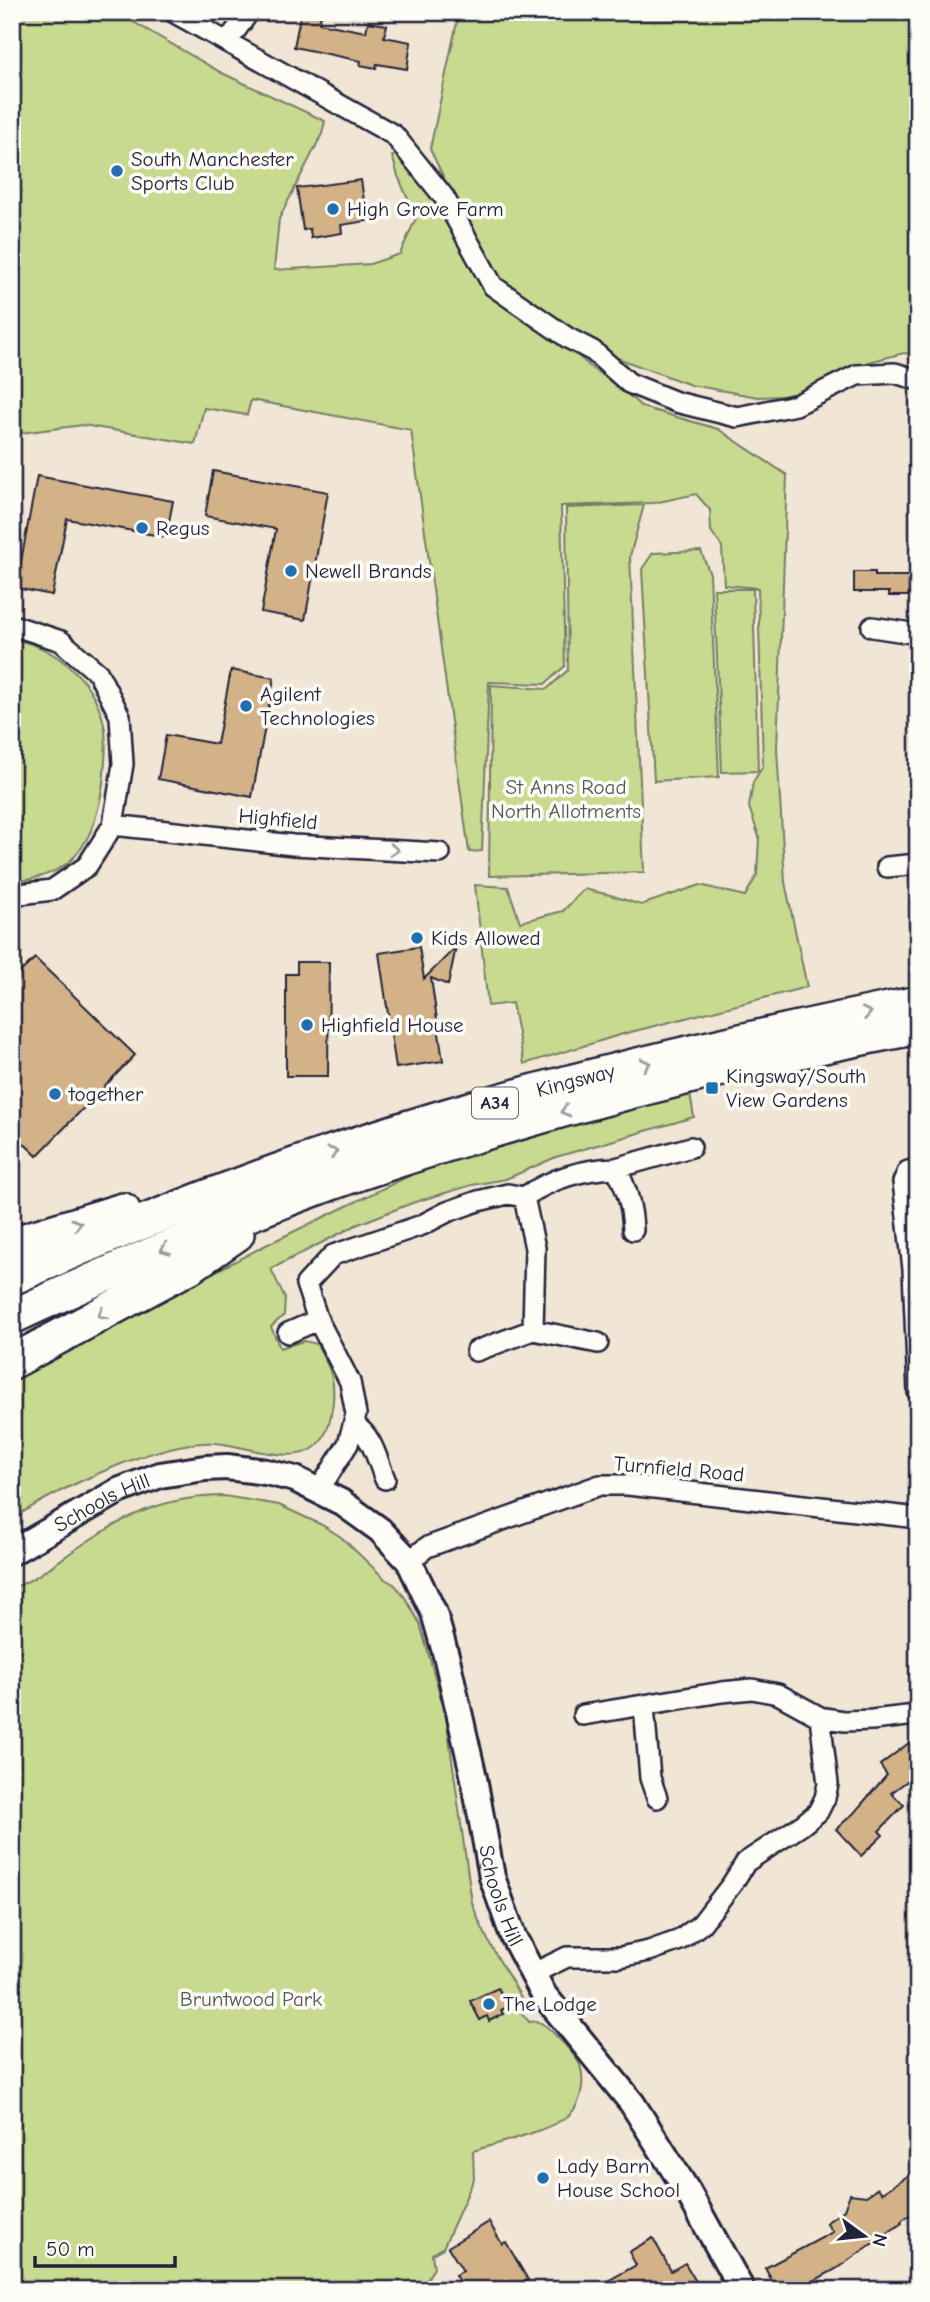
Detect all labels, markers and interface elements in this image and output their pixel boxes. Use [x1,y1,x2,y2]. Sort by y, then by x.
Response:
place label: South Manchester Sports Club [131,147,294,195]
marker: South Manchester Sports Club [109,163,125,179]
place label: High Grove Farm [347,197,504,221]
marker: High Grove Farm [325,201,341,217]
place label: Regus [156,516,209,540]
marker: Regus [134,520,150,536]
place label: Newell Brands [305,559,432,583]
marker: Newell Brands [283,563,299,579]
place label: Agilent Technologies [260,682,375,730]
marker: Agilent Technologies [238,698,254,714]
park label: St Anns Road North Allotments [491,775,641,823]
street label: Highfield [237,804,319,834]
one-way arrow [388,842,399,857]
place label: Kids Allowed [431,926,541,950]
marker: Kids Allowed [409,930,425,946]
one-way arrow [861,1007,873,1022]
place label: Highfield House [321,1013,463,1037]
marker: Highfield House [299,1017,315,1033]
one-way arrow [639,1058,651,1072]
street label: Kingsway [534,1059,618,1102]
place label: Kingsway/South View Gardens [726,1064,866,1112]
marker: Kingsway/South View Gardens [704,1080,720,1096]
place label: together [68,1082,144,1106]
marker: together [47,1086,63,1102]
road number: A34 [472,1088,518,1119]
one-way arrow [560,1102,572,1117]
one-way arrow [326,1146,338,1160]
one-way arrow [71,1218,83,1232]
one-way arrow [160,1240,172,1254]
one-way arrow [97,1306,109,1319]
street label: Turnfield Road [613,1451,745,1487]
street label: Schools Hill [50,1468,153,1537]
street label: Schools Hill [474,1843,528,1950]
park label: Bruntwood Park [180,1987,322,2011]
place label: The Lodge [503,1992,597,2016]
marker: The Lodge [481,1996,497,2012]
place label: Lady Barn House School [557,2154,680,2202]
marker: Lady Barn House School [535,2170,551,2186]
north arrow [828,2200,898,2270]
scale bar [35,2225,175,2269]
text: N [867,2231,892,2249]
text: 50 m [46,2237,95,2261]

